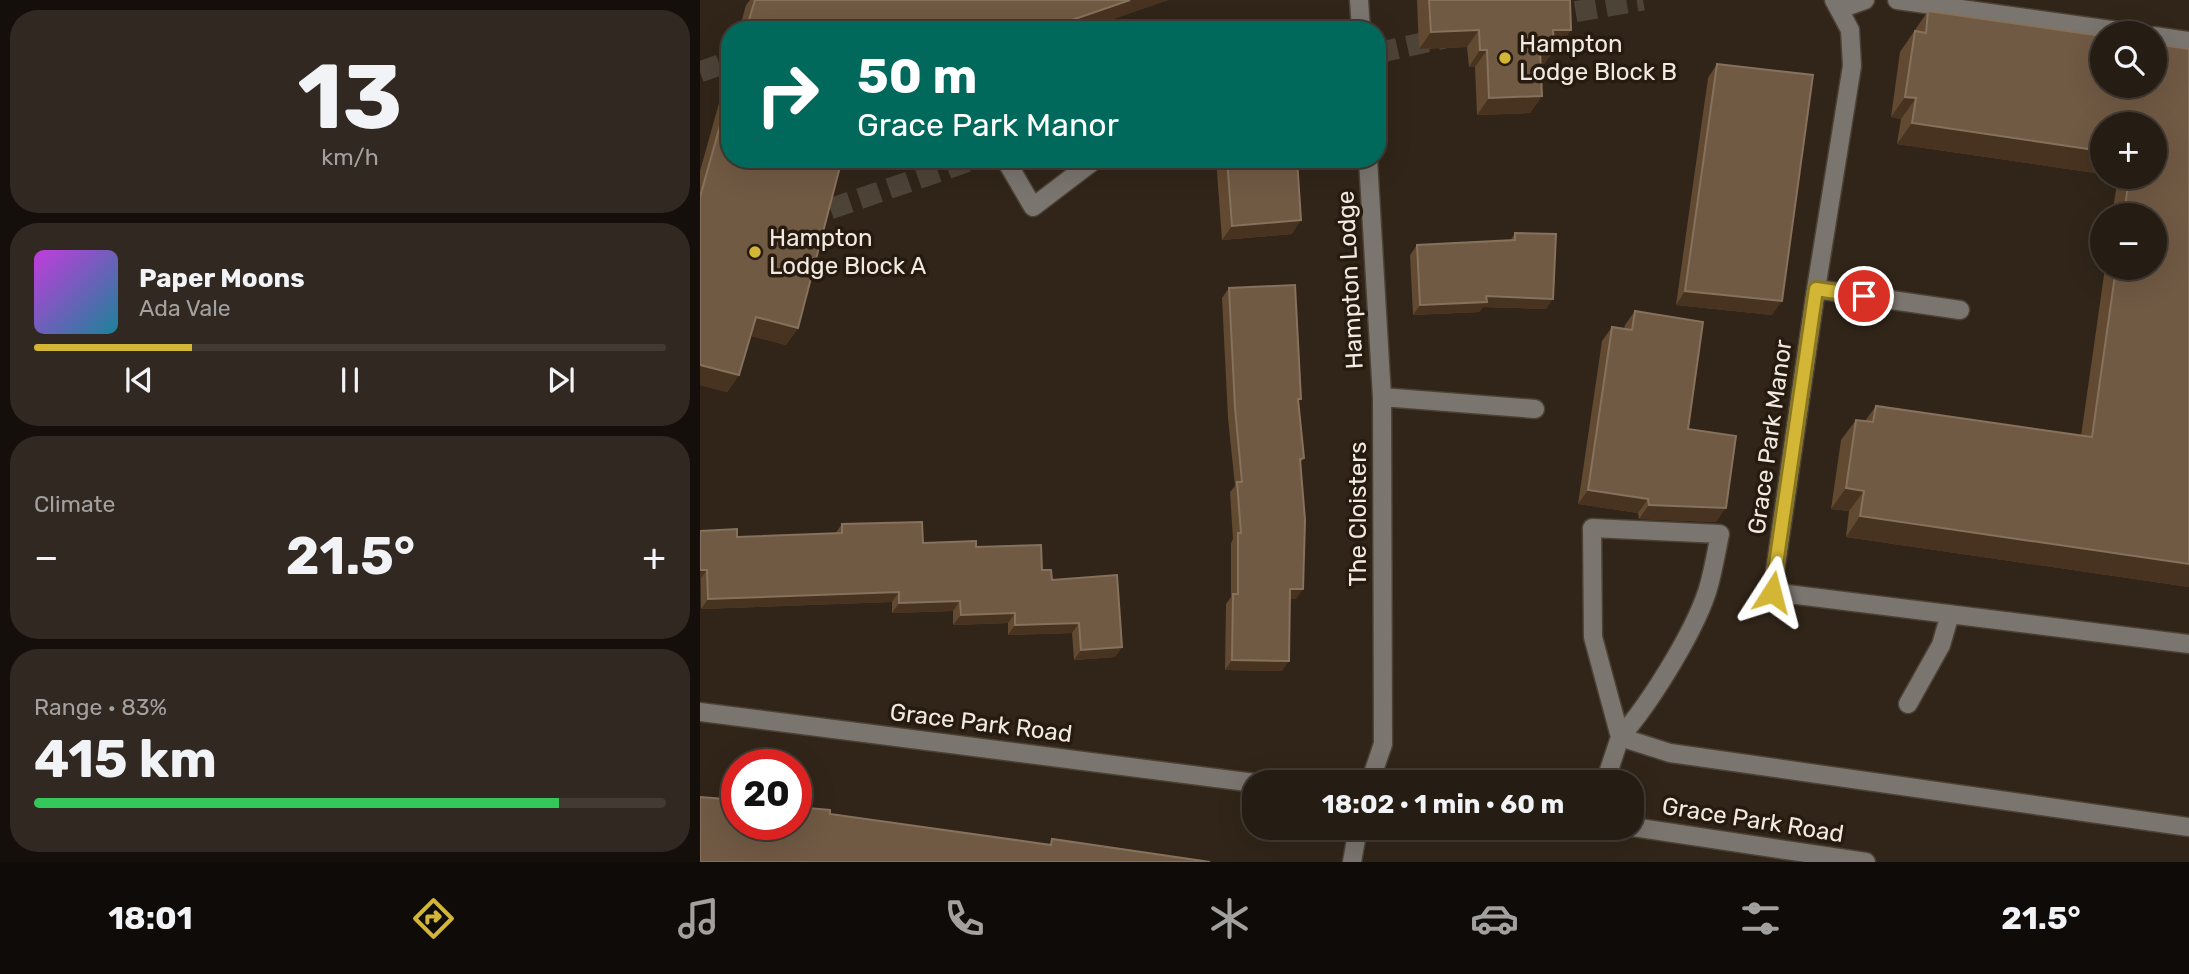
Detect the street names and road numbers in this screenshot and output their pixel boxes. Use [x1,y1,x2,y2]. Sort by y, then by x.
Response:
street label: Hampton Lodge [1331,190,1369,370]
street label: Grace Park Manor [1742,338,1798,536]
street label: The Cloisters [1344,441,1372,587]
street label: Grace Park Road [888,698,1074,748]
street label: Grace Park Road [1660,792,1846,848]

